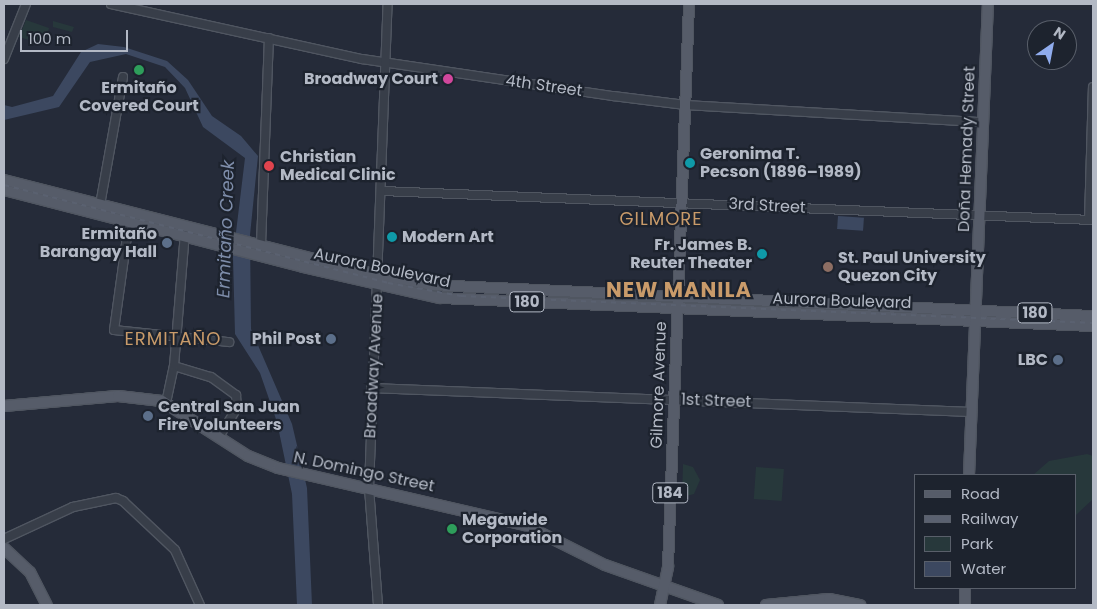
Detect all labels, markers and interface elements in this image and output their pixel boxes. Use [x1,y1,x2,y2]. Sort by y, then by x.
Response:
scale bar [22,20,130,52]
north arrow [1027,20,1077,70]
text: N [1050,22,1069,45]
text: 100 m [28,28,71,49]
marker: Ermitaño Covered Court [133,64,145,76]
street label: Doña Hemady Street [955,66,979,232]
place label: Broadway Court [304,69,438,89]
street label: 4th Street [504,71,584,101]
marker: Broadway Court [442,73,454,85]
place label: Ermitaño Covered Court [79,78,199,116]
place label: Geronima T. Pecson (1896–1989) [700,144,862,182]
place label: Christian Medical Clinic [280,147,396,185]
marker: Geronima T. Pecson (1896–1989) [684,157,696,169]
marker: Christian Medical Clinic [262,159,276,173]
water label: Ermitaño Creek [213,160,239,298]
street label: 3rd Street [728,194,806,218]
district label: GILMORE [619,208,703,230]
place label: Ermitaño Barangay Hall [40,224,157,262]
place label: Modern Art [402,227,494,247]
marker: Modern Art [386,231,398,243]
place label: Fr. James B. Reuter Theater [630,235,752,273]
marker: Ermitaño Barangay Hall [161,237,173,249]
street label: Aurora Boulevard [312,244,452,292]
marker: Fr. James B. Reuter Theater [756,248,768,260]
place label: St. Paul University Quezon City [838,248,986,286]
marker: St. Paul University Quezon City [822,261,834,273]
district label: NEW MANILA [605,277,753,303]
street label: Aurora Boulevard [772,289,912,313]
road number: 180 [508,290,546,314]
street label: Broadway Avenue [361,293,387,439]
road number: 180 [1016,300,1054,326]
street label: Gilmore Avenue [647,321,671,449]
district label: ERMITAÑO [124,328,222,350]
place label: Phil Post [252,329,321,349]
marker: Phil Post [325,333,337,345]
place label: LBC [1018,350,1048,370]
marker: LBC [1052,354,1064,366]
street label: 1st Street [680,390,752,412]
place label: Central San Juan Fire Volunteers [158,397,300,435]
marker: Central San Juan Fire Volunteers [142,410,154,422]
street label: N. Domingo Street [292,448,436,496]
legend [914,474,1077,589]
road number: 184 [651,480,689,506]
text: Road [961,483,1000,504]
text: Railway [961,508,1019,529]
place label: Megawide Corporation [462,510,562,548]
marker: Megawide Corporation [446,523,458,535]
text: Park [961,533,993,554]
text: Water [961,558,1006,579]

